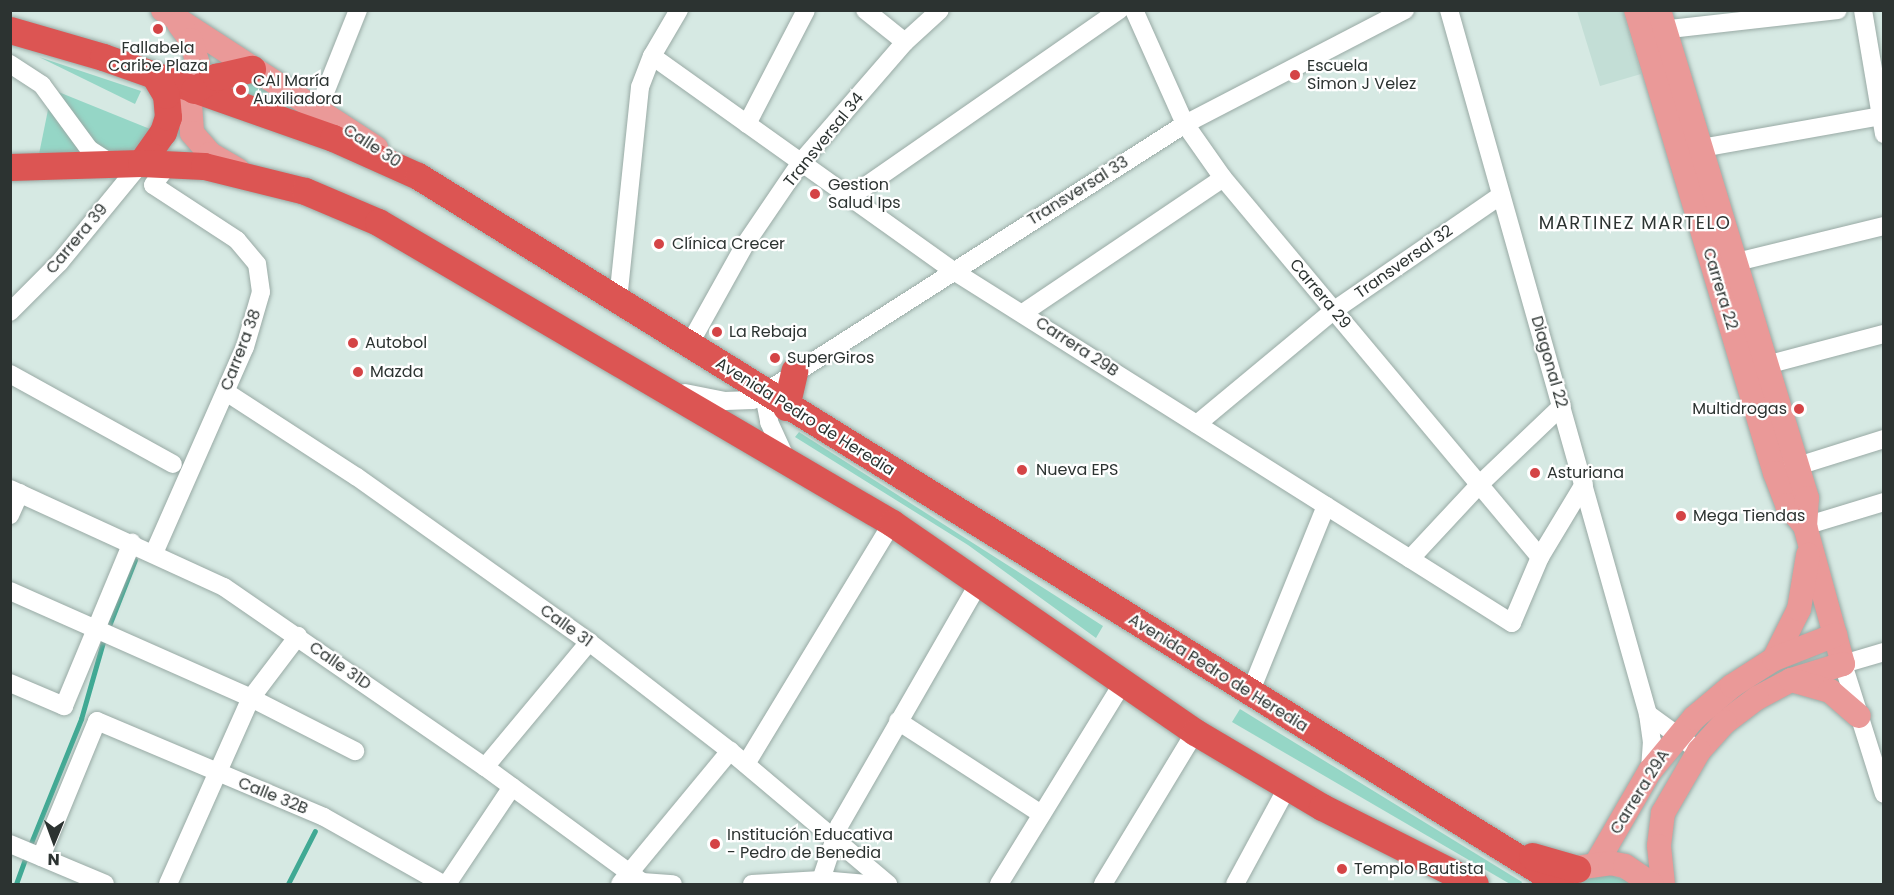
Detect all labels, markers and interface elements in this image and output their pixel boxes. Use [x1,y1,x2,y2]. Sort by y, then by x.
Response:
marker: Fallabela Caribe Plaza [151,22,165,36]
place label: Fallabela Caribe Plaza [108,38,208,76]
place label: Escuela Simon J Velez [1307,56,1416,94]
marker: Escuela Simon J Velez [1288,68,1302,82]
place label: CAI María Auxiliadora [253,71,342,109]
marker: CAI María Auxiliadora [234,83,248,97]
street label: Transversal 34 [780,89,868,191]
street label: Calle 30 [340,120,404,172]
street label: Transversal 33 [1024,152,1132,230]
place label: Gestion Salud Ips [828,175,901,213]
marker: Gestion Salud Ips [806,185,824,203]
street label: Carrera 39 [42,200,112,278]
district label: MARTINEZ MARTELO [1539,212,1731,234]
street label: Transversal 32 [1351,221,1457,303]
place label: Clínica Crecer [672,234,785,254]
marker: Clínica Crecer [650,235,668,253]
street label: Carrera 22 [1698,246,1742,332]
street label: Carrera 29 [1285,255,1355,333]
street label: Carrera 38 [217,307,265,393]
street label: Carrera 29B [1032,313,1122,381]
street label: Diagonal 22 [1527,314,1571,410]
place label: La Rebaja [729,322,807,342]
marker: La Rebaja [710,325,724,339]
place label: Autobol [365,333,427,353]
marker: Autobol [346,336,360,350]
place label: SuperGiros [787,348,874,368]
marker: SuperGiros [768,351,782,365]
street label: Avenida Pedro de Heredia [712,354,898,480]
place label: Mazda [370,362,424,382]
marker: Mazda [351,365,365,379]
place label: Multidrogas [1692,399,1787,419]
marker: Multidrogas [1792,402,1806,416]
place label: Nueva EPS [1036,460,1118,480]
marker: Nueva EPS [1013,461,1031,479]
place label: Asturiana [1547,463,1624,483]
marker: Asturiana [1528,466,1542,480]
place label: Mega Tiendas [1693,506,1805,526]
marker: Mega Tiendas [1674,509,1688,523]
street label: Calle 31 [536,601,596,651]
street label: Avenida Pedro de Heredia [1125,610,1311,736]
street label: Calle 31D [305,638,375,694]
street label: Carrera 29A [1606,746,1674,838]
street label: Calle 32B [235,773,311,819]
north arrow [24,811,84,871]
place label: Institución Educativa - Pedro de Benedia [727,825,893,863]
marker: Institución Educativa - Pedro de Benedia [708,837,722,851]
text: N [47,848,60,871]
place label: Templo Bautista [1354,859,1484,879]
marker: Templo Bautista [1335,862,1349,876]

